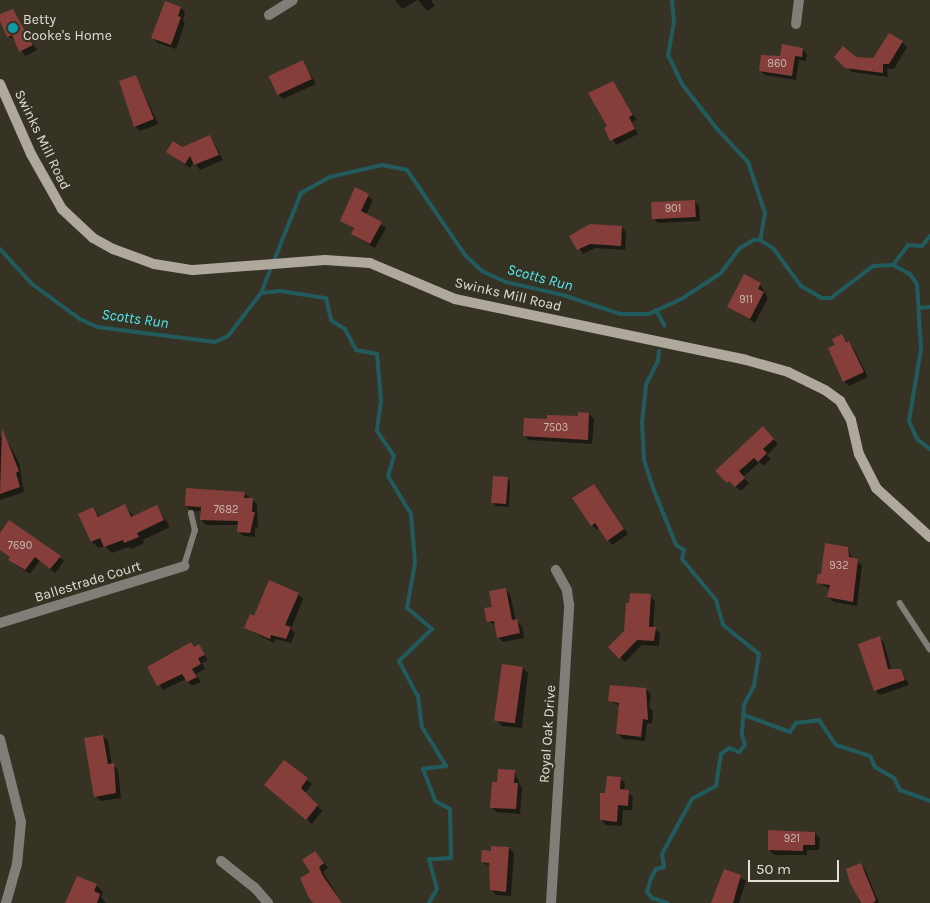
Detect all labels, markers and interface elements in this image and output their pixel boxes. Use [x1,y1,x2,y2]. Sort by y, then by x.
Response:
place label: Betty Cooke's Home [23,12,112,44]
marker: Betty Cooke's Home [7,22,19,34]
house number: 860 [767,57,787,71]
street label: Swinks Mill Road [11,87,73,193]
house number: 901 [665,202,681,216]
water label: Scotts Run [505,261,575,295]
street label: Swinks Mill Road [453,275,563,315]
house number: 911 [739,293,753,307]
water label: Scotts Run [100,305,170,333]
house number: 7503 [544,421,568,435]
house number: 7682 [214,503,238,517]
house number: 7690 [8,539,32,553]
street label: Ballestrade Court [33,558,143,606]
house number: 932 [829,559,849,573]
street label: Royal Oak Drive [536,684,560,784]
house number: 921 [784,832,800,846]
scale bar [750,850,841,882]
text: 50 m [756,860,791,878]

